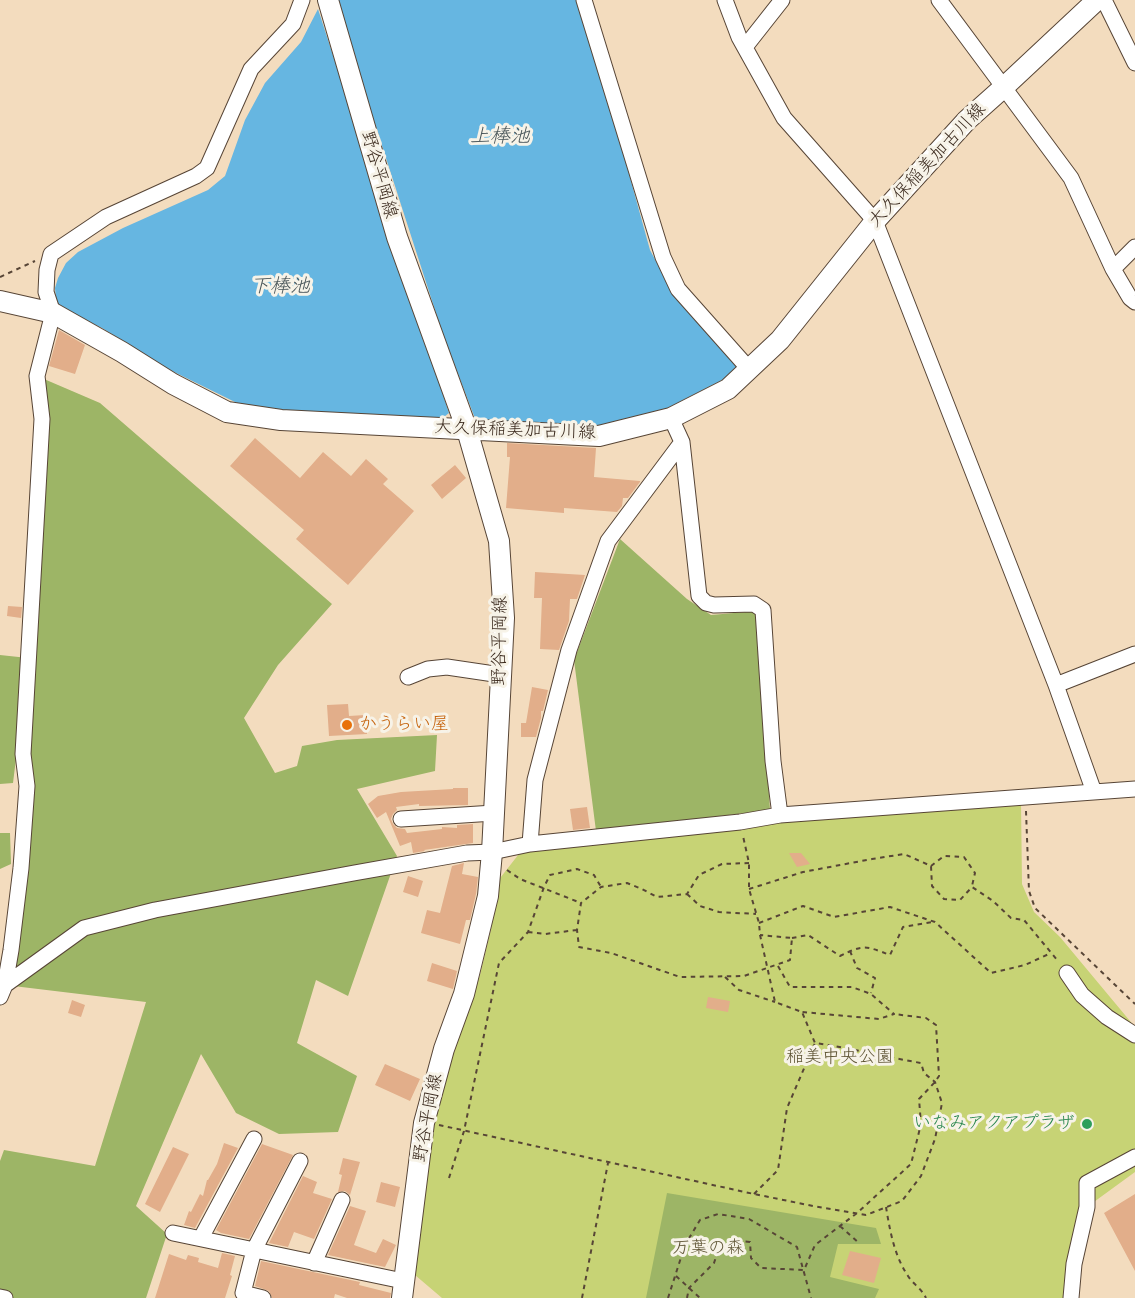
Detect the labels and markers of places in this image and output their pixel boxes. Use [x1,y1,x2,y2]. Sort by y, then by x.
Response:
place label: かうらい屋 [359,714,449,736]
marker: かうらい屋 [340,718,354,732]
place label: いなみアクアプラザ [913,1113,1075,1135]
marker: いなみアクアプラザ [1080,1117,1094,1131]

